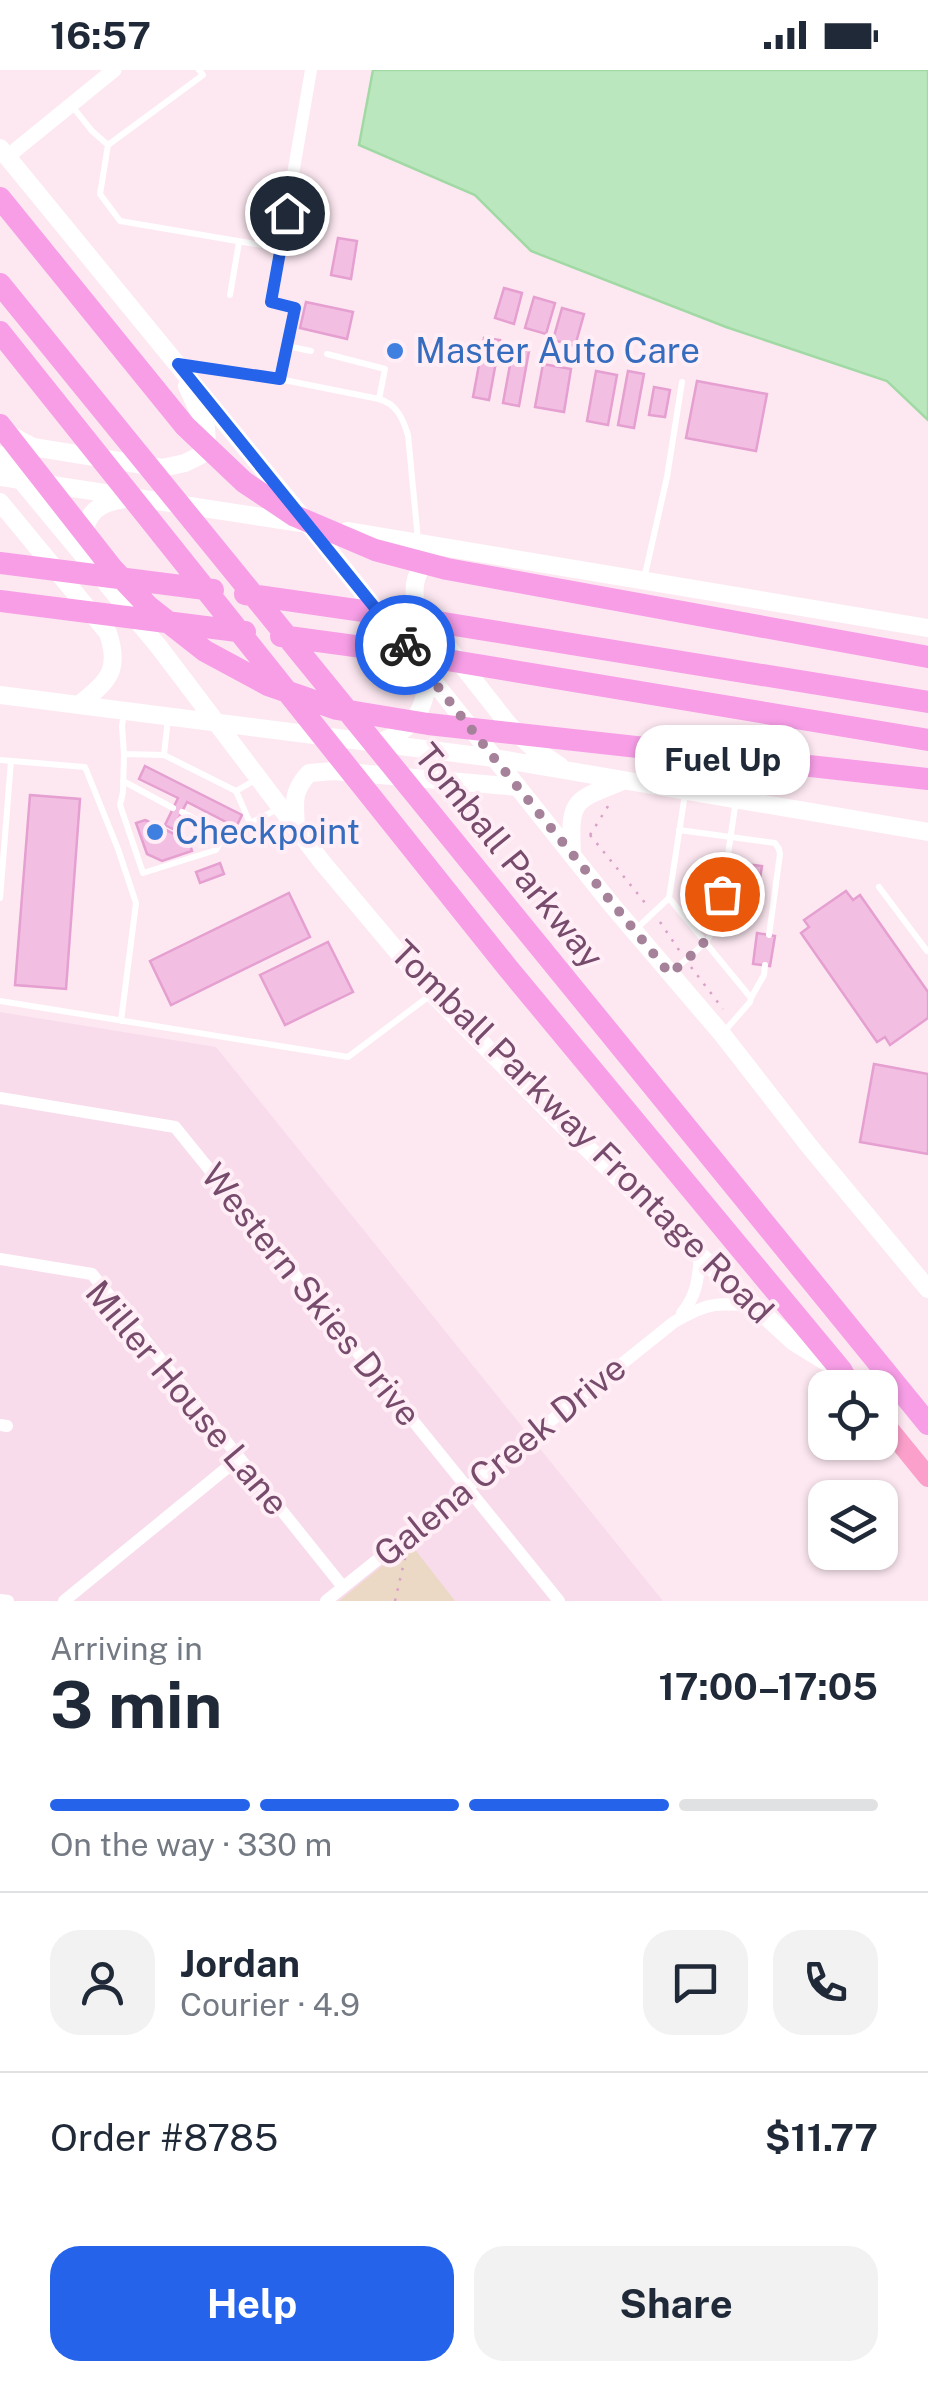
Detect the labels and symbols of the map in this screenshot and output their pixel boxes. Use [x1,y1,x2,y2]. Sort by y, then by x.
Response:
pin [245,171,330,256]
place label: Master Auto Care [415,330,700,371]
marker: Master Auto Care [384,340,406,362]
courier [355,595,455,695]
callout: Fuel Up [634,724,810,794]
street label: Tomball Parkway [406,735,613,976]
place label: Checkpoint [175,811,360,852]
marker: Checkpoint [144,821,166,843]
pin [680,852,765,937]
street label: Tomball Parkway Frontage Road [383,932,782,1331]
street label: Western Skies Drive [193,1155,430,1434]
street label: Miller House Lane [77,1272,297,1523]
street label: Galena Creek Drive [366,1347,634,1575]

